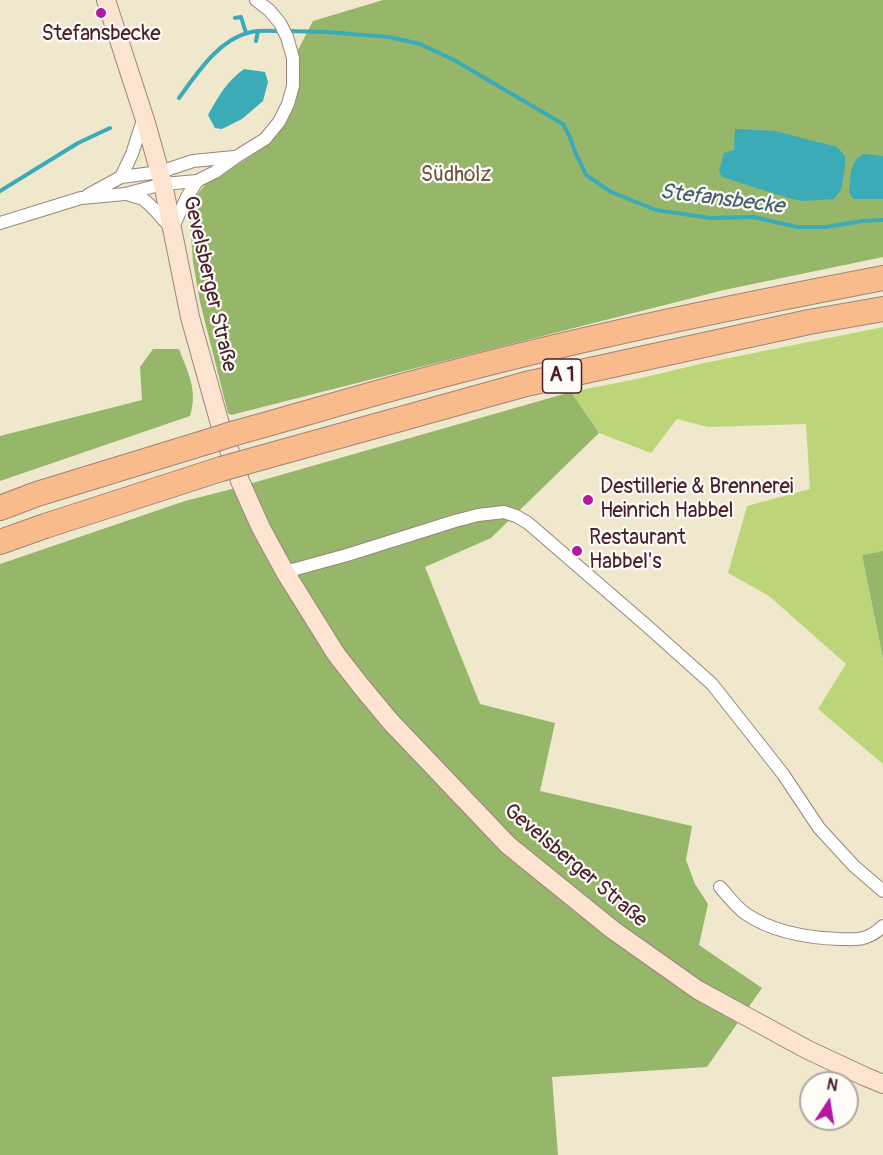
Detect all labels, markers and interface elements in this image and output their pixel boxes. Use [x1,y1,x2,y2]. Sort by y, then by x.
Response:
marker: Stefansbecke [94,6,108,20]
place label: Stefansbecke [41,22,161,48]
park label: Südholz [421,163,491,189]
water label: Stefansbecke [658,179,786,221]
street label: Gevelsberger Straße [177,194,241,374]
road number: A 1 [542,359,582,393]
place label: Destillerie & Brennerei Heinrich Habbel [600,475,793,525]
marker: Destillerie & Brennerei Heinrich Habbel [581,493,595,507]
place label: Restaurant Habbel's [589,526,686,576]
marker: Restaurant Habbel's [570,544,584,558]
street label: Gevelsberger Straße [498,799,652,933]
north arrow [799,1071,859,1131]
text: N [825,1074,840,1096]

